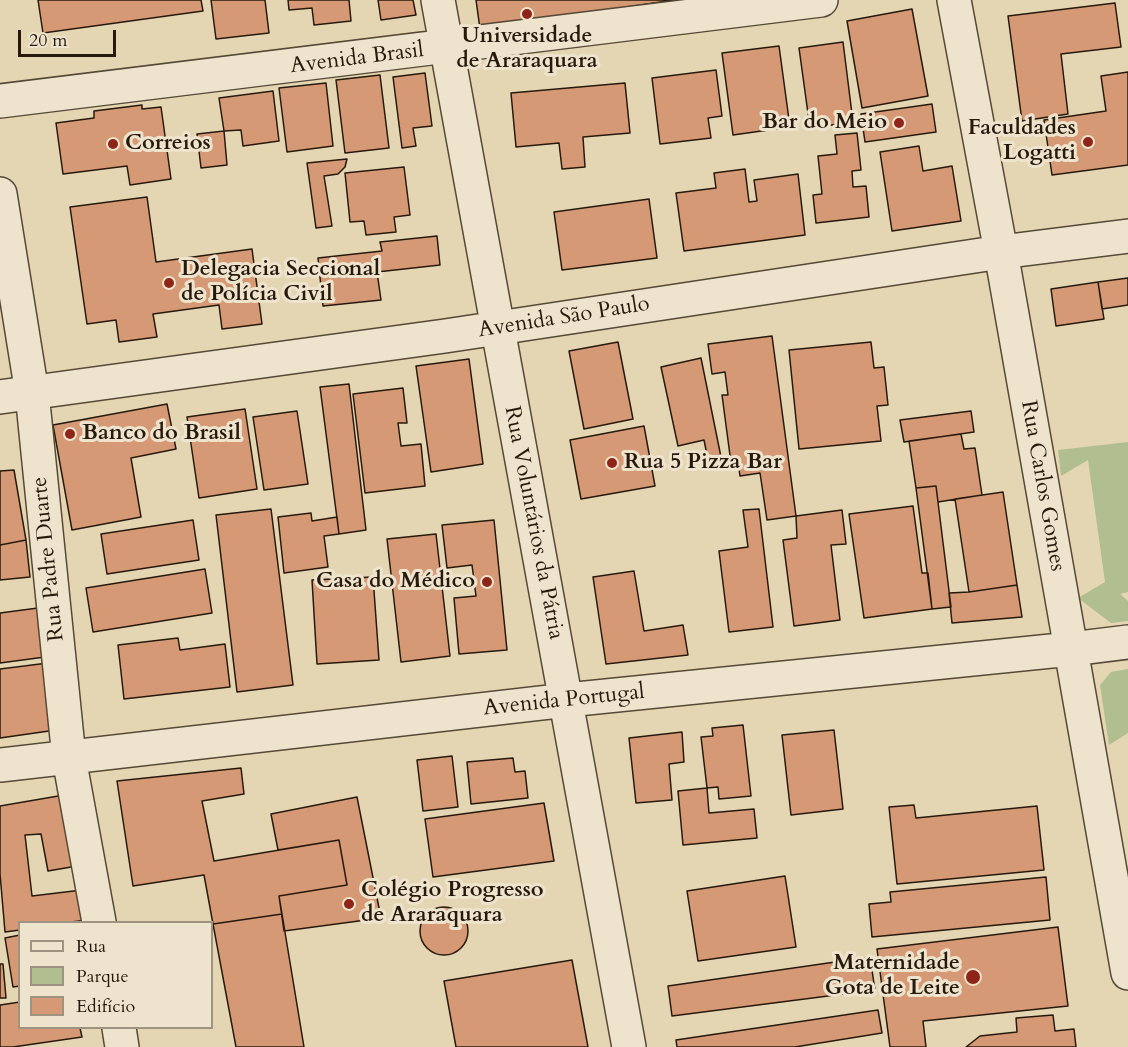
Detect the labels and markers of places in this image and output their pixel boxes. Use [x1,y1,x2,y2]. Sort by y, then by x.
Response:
marker: Universidade de Araraquara [520,7,534,21]
place label: Universidade de Araraquara [456,24,598,76]
place label: Bar do Meio [762,110,887,136]
marker: Bar do Meio [892,116,906,130]
place label: Faculdades Logatti [968,116,1076,168]
place label: Correios [125,131,211,157]
marker: Faculdades Logatti [1081,135,1095,149]
marker: Correios [106,137,120,151]
place label: Delegacia Seccional de Polícia Civil [181,257,380,308]
marker: Delegacia Seccional de Polícia Civil [162,276,176,290]
place label: Banco do Brasil [82,421,241,447]
marker: Banco do Brasil [63,427,77,441]
place label: Rua 5 Pizza Bar [624,450,782,476]
marker: Rua 5 Pizza Bar [605,456,619,470]
place label: Casa do Médico [316,569,475,595]
marker: Casa do Médico [480,575,494,589]
place label: Colégio Progresso de Araraquara [361,878,544,930]
marker: Colégio Progresso de Araraquara [342,897,356,911]
place label: Maternidade Gota de Leite [825,951,960,1002]
marker: Maternidade Gota de Leite [964,968,982,986]

